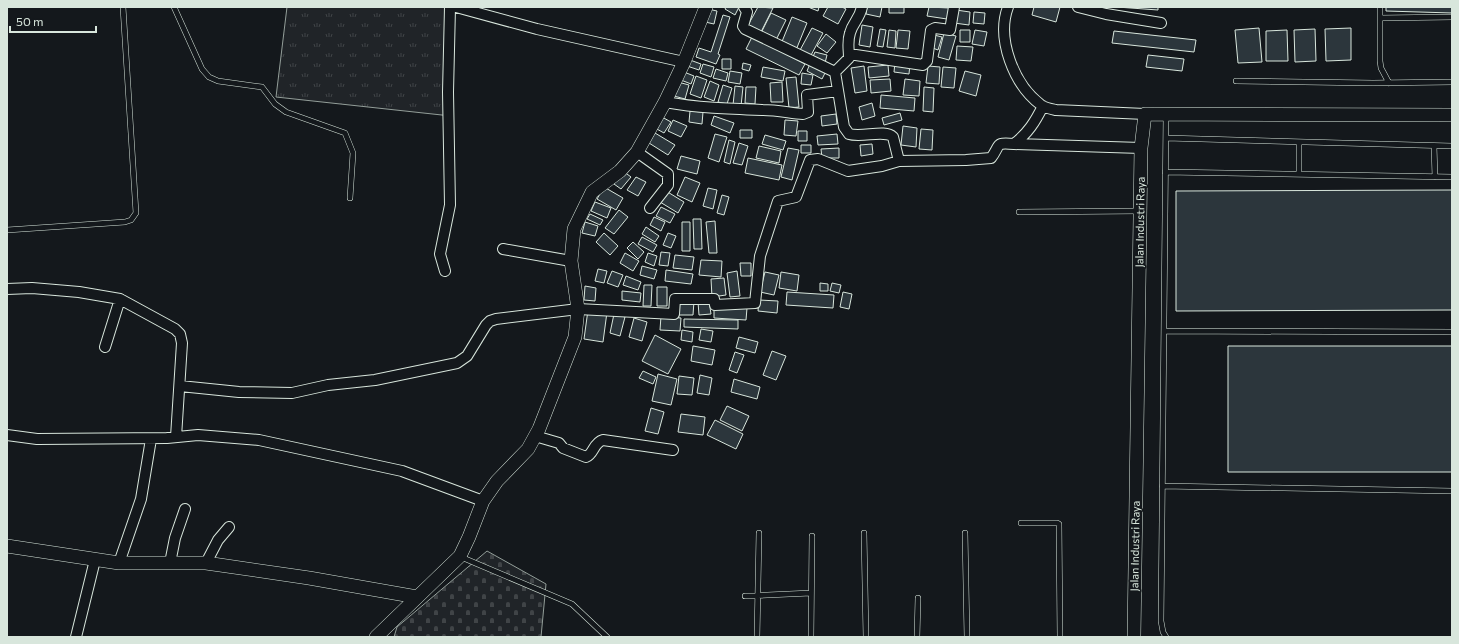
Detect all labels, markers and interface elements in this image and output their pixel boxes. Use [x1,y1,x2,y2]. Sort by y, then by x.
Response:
scale bar [10,8,96,34]
text: 50 m [16,14,44,28]
street label: Jalan Industri Raya [1132,176,1148,268]
street label: Jalan Industri Raya [1127,500,1143,592]

